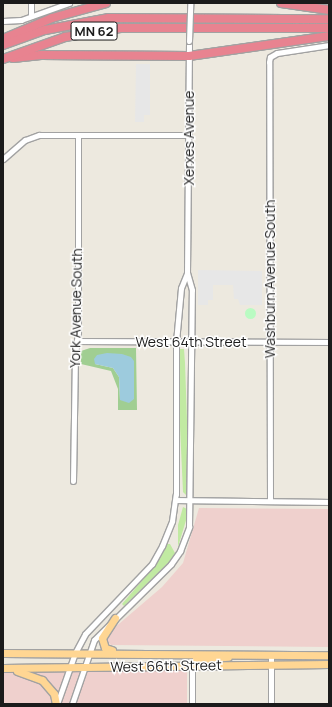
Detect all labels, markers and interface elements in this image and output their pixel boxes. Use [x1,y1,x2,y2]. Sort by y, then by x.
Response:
road number: MN 62 [70,20,118,42]
street label: Xerxes Avenue [181,91,197,185]
street label: Washburn Avenue South [262,200,278,358]
street label: York Avenue South [67,248,85,368]
street label: West 64th Street [136,334,246,350]
street label: West 66th Street [110,657,222,675]

